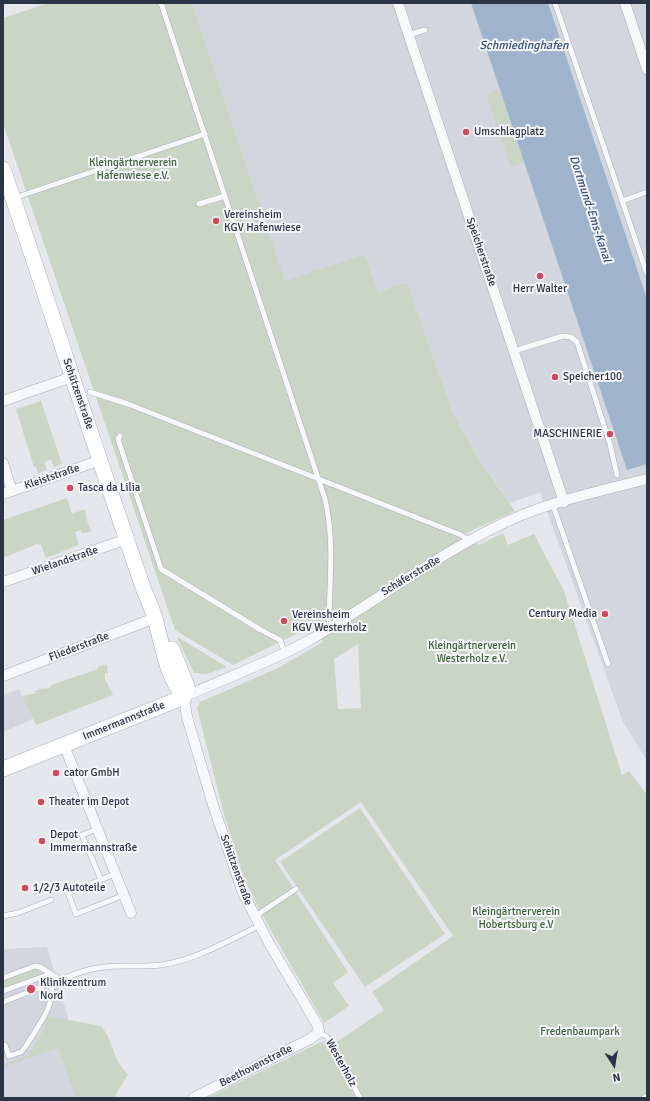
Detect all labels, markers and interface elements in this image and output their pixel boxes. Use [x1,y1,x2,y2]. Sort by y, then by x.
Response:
water label: Schmiedinghafen [479,39,569,53]
place label: Umschlagplatz [474,125,544,139]
marker: Umschlagplatz [461,127,471,137]
water label: Dortmund-Ems-Kanal [566,154,614,264]
park label: Kleingärtnerverein Hafenwiese e.V. [89,156,177,182]
place label: Vereinsheim KGV Hafenwiese [224,208,301,234]
marker: Vereinsheim KGV Hafenwiese [211,216,221,226]
street label: Speicherstraße [463,216,499,288]
marker: Herr Walter [535,271,545,281]
place label: Herr Walter [513,282,567,296]
street label: Schützenstraße [60,357,96,431]
place label: Speicher100 [563,370,622,384]
marker: Speicher100 [550,372,560,382]
place label: MASCHINERIE [533,427,602,441]
marker: MASCHINERIE [605,429,615,439]
street label: Kleiststraße [23,461,81,493]
place label: Tasca da Lilia [78,481,140,495]
marker: Tasca da Lilia [65,483,75,493]
street label: Wielandstraße [30,544,100,578]
street label: Schäferstraße [379,553,443,599]
place label: Century Media [528,607,597,621]
place label: Vereinsheim KGV Westerholz [292,608,367,634]
marker: Century Media [600,609,610,619]
marker: Vereinsheim KGV Westerholz [279,616,289,626]
street label: Fliederstraße [47,629,111,665]
park label: Kleingärtnerverein Westerholz e.V. [428,639,516,665]
street label: Immermannstraße [81,699,167,743]
place label: cator GmbH [64,766,120,780]
marker: cator GmbH [51,768,61,778]
place label: Theater im Depot [49,795,129,809]
marker: Theater im Depot [36,797,46,807]
place label: Depot Immermannstraße [50,828,137,854]
street label: Schützenstraße [217,833,255,907]
marker: Depot Immermannstraße [37,836,47,846]
place label: 1/2/3 Autoteile [33,881,105,895]
marker: 1/2/3 Autoteile [20,883,30,893]
park label: Kleingärtnerverein Hobertsburg e.V [472,905,560,931]
place label: Klinikzentrum Nord [40,976,106,1002]
marker: Klinikzentrum Nord [25,983,37,995]
park label: Fredenbaumpark [540,1025,620,1039]
street label: Westerholz [322,1037,360,1089]
street label: Beethovenstraße [217,1042,295,1090]
north arrow [594,1045,634,1085]
text: N [612,1070,622,1084]

